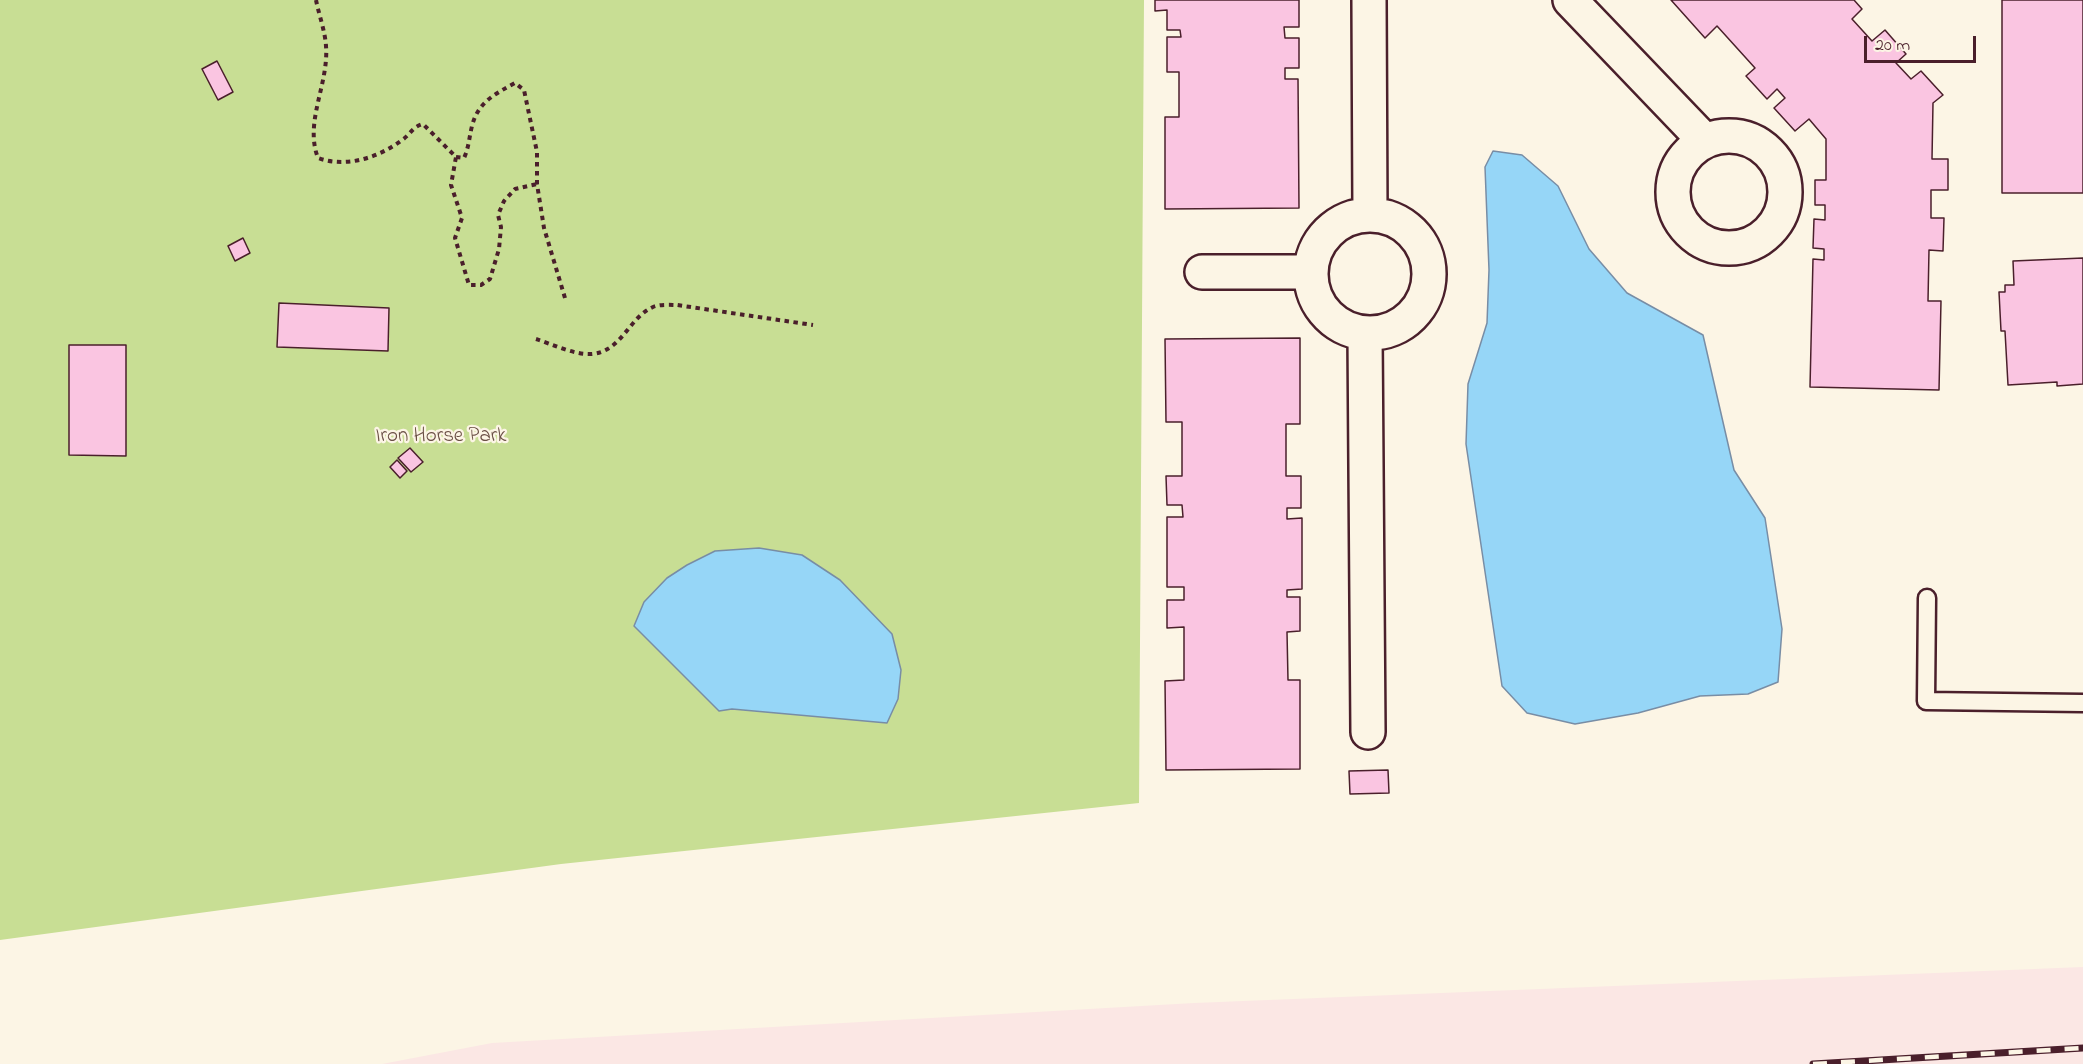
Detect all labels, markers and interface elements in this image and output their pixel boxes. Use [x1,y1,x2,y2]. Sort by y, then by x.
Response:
scale bar [1867,24,1980,62]
text: 20 m [1875,33,1910,59]
park label: Iron Horse Park [376,425,506,451]

